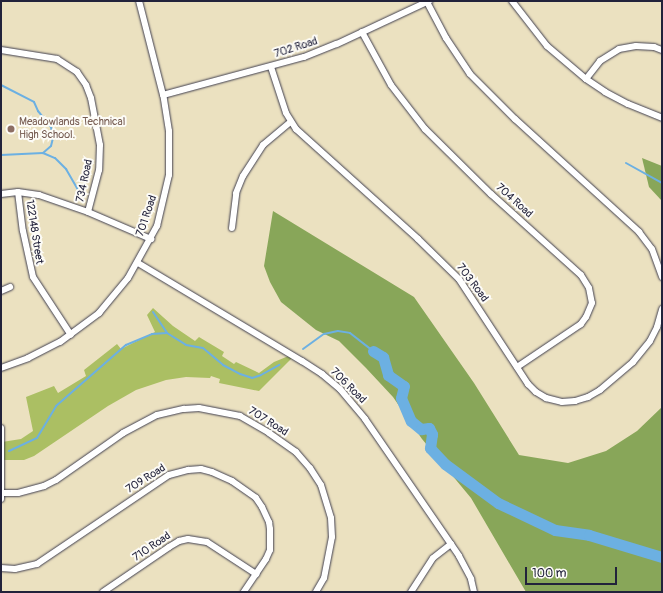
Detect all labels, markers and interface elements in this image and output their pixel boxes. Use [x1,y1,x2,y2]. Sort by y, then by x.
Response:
street label: 702 Road [273,35,319,61]
place label: Meadowlands Technical High School. [19,116,125,142]
marker: Meadowlands Technical High School. [6,124,16,134]
street label: 734 Road [74,158,96,204]
street label: 704 Road [493,181,535,221]
street label: 701 Road [134,194,160,238]
street label: 122148 Street [22,199,46,265]
street label: 703 Road [453,261,491,305]
street label: 706 Road [327,365,369,407]
street label: 707 Road [246,405,290,439]
street label: 709 Road [124,462,168,496]
street label: 710 Road [131,530,173,564]
scale bar [527,559,619,585]
text: 100 m [532,566,566,581]

